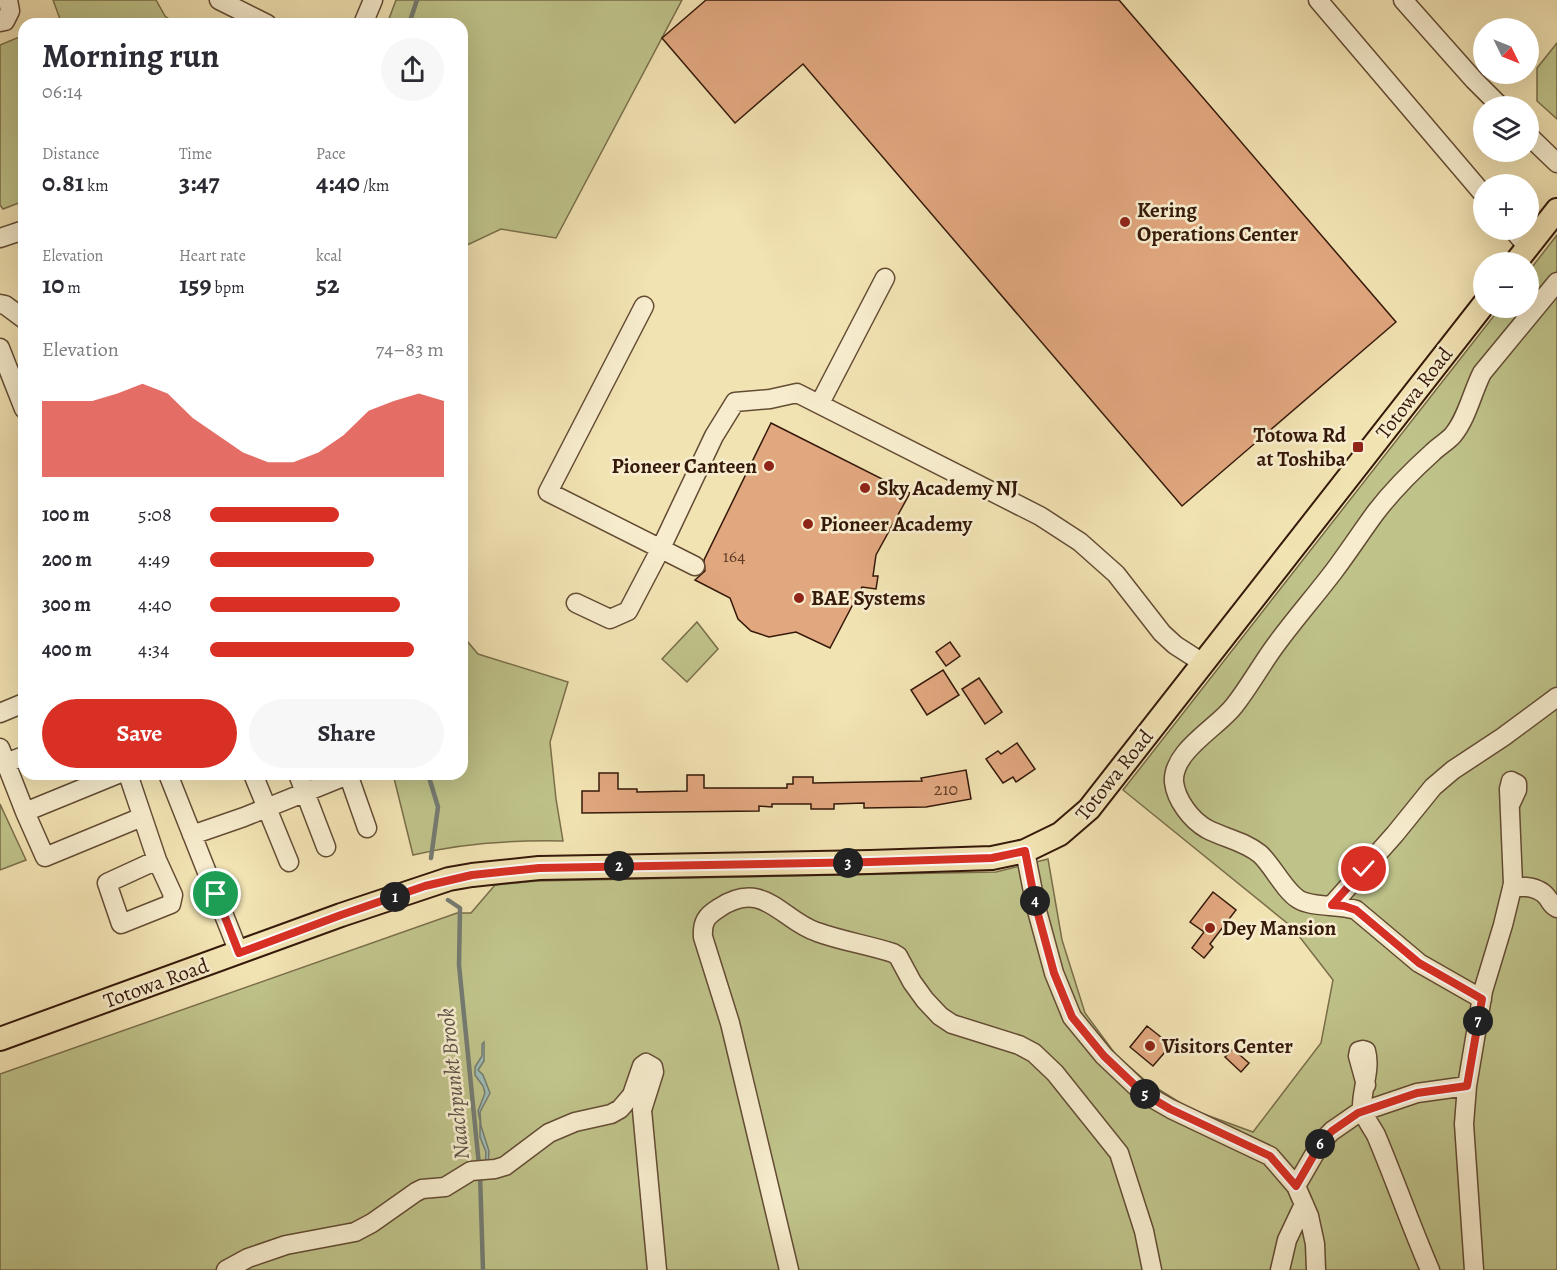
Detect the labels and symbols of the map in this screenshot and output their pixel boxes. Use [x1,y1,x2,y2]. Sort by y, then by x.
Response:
north arrow [1473,18,1539,84]
place label: Kering Operations Center [1137,196,1298,248]
marker: Kering Operations Center [1118,215,1132,229]
street label: Totowa Road [1369,341,1459,445]
place label: Totowa Rd at Toshiba [1254,421,1347,473]
marker: Totowa Rd at Toshiba [1351,440,1365,454]
place label: Pioneer Canteen [611,452,757,480]
marker: Pioneer Canteen [762,459,776,473]
place label: Sky Academy NJ [877,474,1018,502]
marker: Sky Academy NJ [858,481,872,495]
place label: Pioneer Academy [820,510,973,538]
marker: Pioneer Academy [801,517,815,531]
house number: 164 [723,544,745,568]
place label: BAE Systems [811,584,926,612]
marker: BAE Systems [792,591,806,605]
street label: Totowa Road [1069,723,1160,826]
house number: 210 [934,777,958,801]
pin [1338,843,1389,894]
pin: 3 [833,848,863,878]
pin: 2 [604,851,634,881]
pin [190,868,241,919]
pin: 1 [380,882,410,912]
pin: 4 [1020,886,1050,916]
place label: Dey Mansion [1222,914,1337,942]
marker: Dey Mansion [1203,921,1217,935]
street label: Totowa Road [100,951,213,1015]
water label: Naachpunkt Brook [431,1006,477,1161]
pin: 7 [1463,1006,1493,1036]
place label: Visitors Center [1161,1032,1293,1060]
marker: Visitors Center [1143,1039,1157,1053]
pin: 5 [1130,1079,1160,1109]
pin: 6 [1305,1129,1335,1159]

